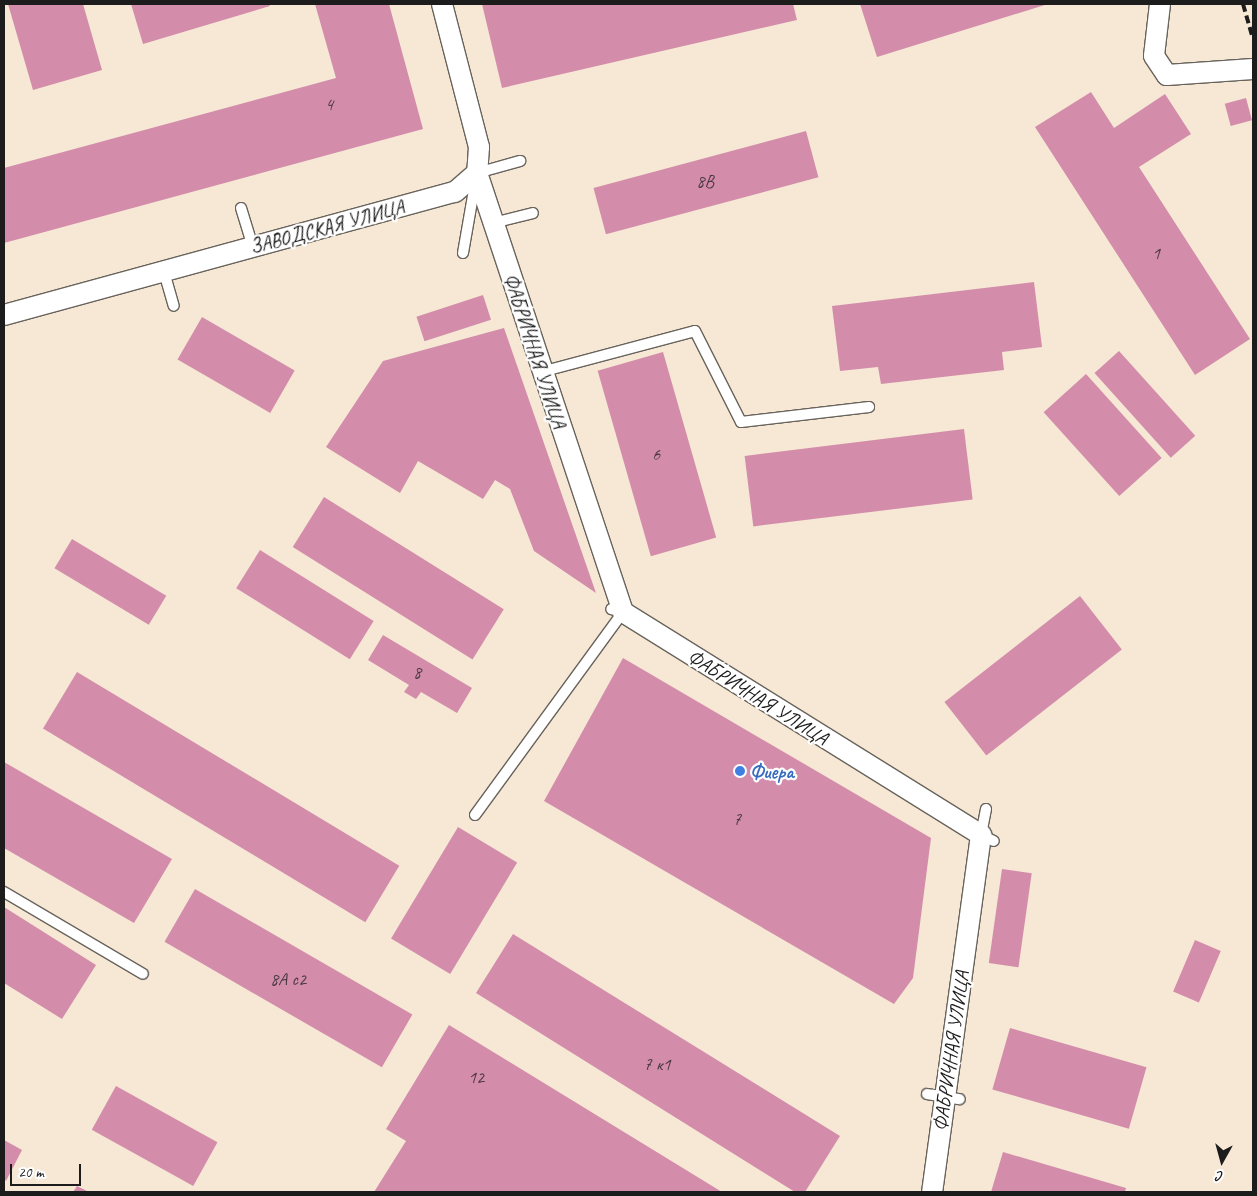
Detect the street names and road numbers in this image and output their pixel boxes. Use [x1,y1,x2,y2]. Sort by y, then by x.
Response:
street label: ЗАВОДСКАЯ УЛИЦА [247,195,407,259]
street label: ФАБРИЧНАЯ УЛИЦА [499,271,571,431]
street label: ФАБРИЧНАЯ УЛИЦА [684,644,832,750]
street label: ФАБРИЧНАЯ УЛИЦА [928,970,974,1132]

